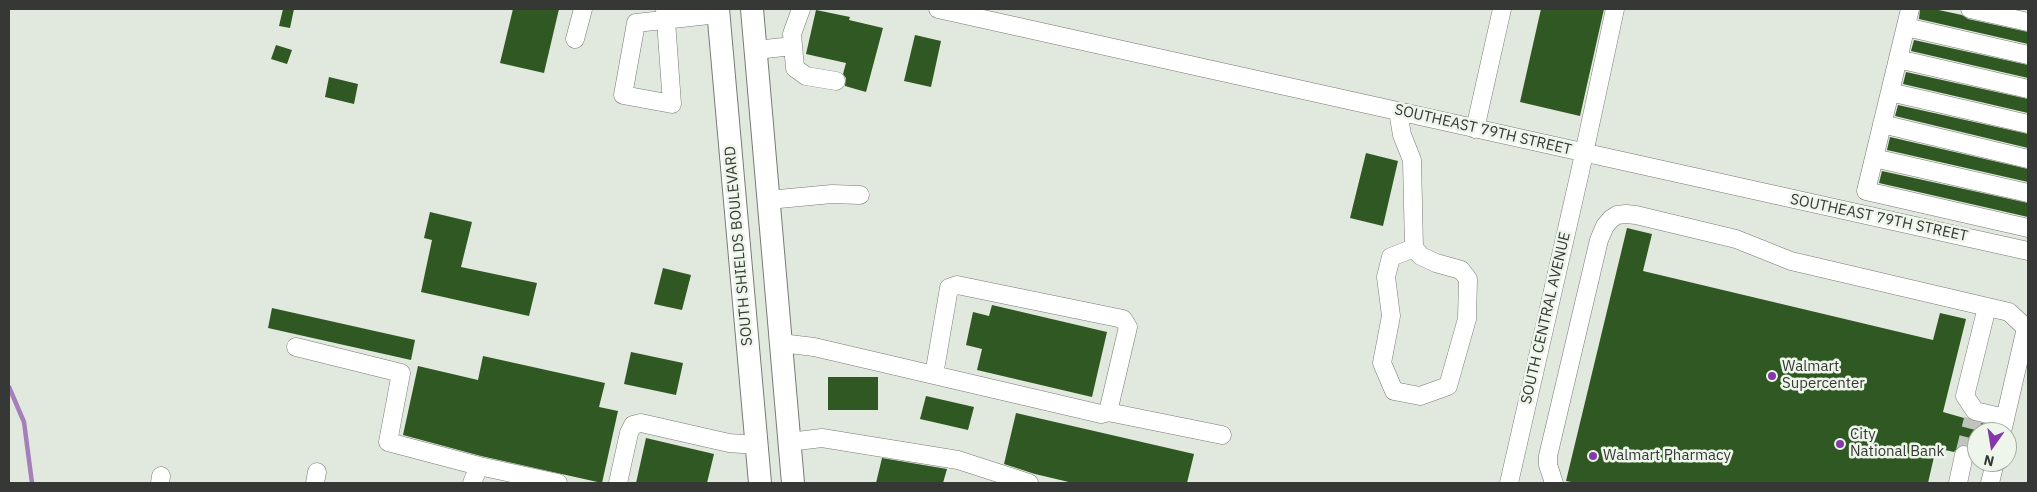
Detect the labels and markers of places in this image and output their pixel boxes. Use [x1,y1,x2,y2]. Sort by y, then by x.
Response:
place label: Walmart Supercenter [1782,358,1865,393]
marker: Walmart Supercenter [1766,370,1778,382]
place label: City National Bank [1850,426,1944,461]
marker: City National Bank [1834,438,1846,450]
place label: Walmart Pharmacy [1603,447,1731,465]
marker: Walmart Pharmacy [1587,450,1599,462]

